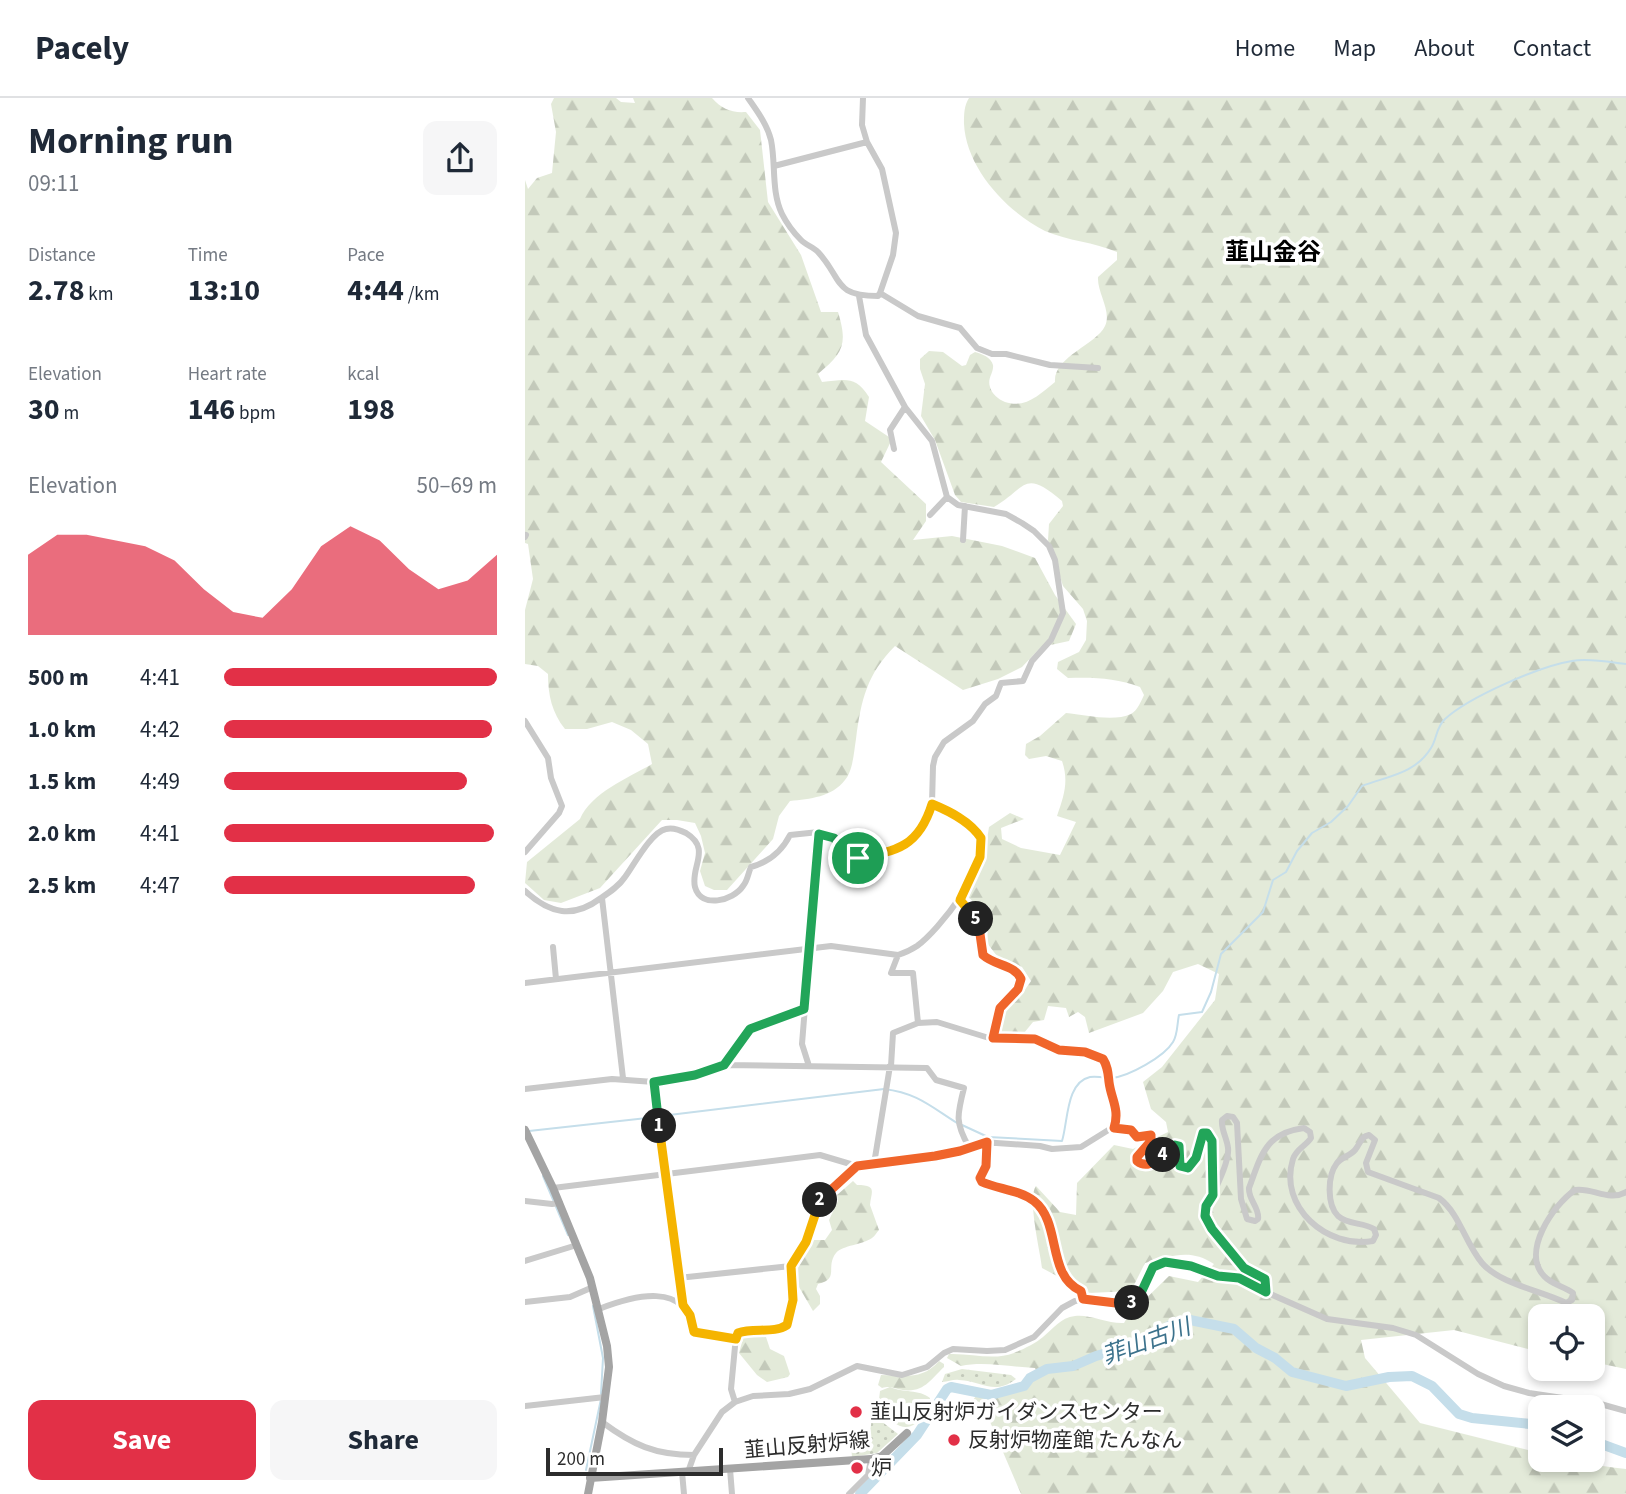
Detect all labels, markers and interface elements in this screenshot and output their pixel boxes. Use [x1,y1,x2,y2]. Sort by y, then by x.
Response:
text: Pacely [35,25,129,72]
text: Home [1235,31,1295,66]
text: Map [1333,31,1376,66]
text: About [1414,31,1475,66]
text: Contact [1513,31,1591,66]
text: Morning run [28,114,233,168]
button: share [423,121,497,195]
text: 09:11 [28,167,79,200]
district label: 韮山金谷 [1225,235,1321,270]
text: Distance [28,242,96,269]
text: Time [188,242,228,269]
text: Pace [347,242,385,269]
text: 2.78 [28,269,85,312]
text: 13:10 [188,269,260,312]
text: 4:44 [347,269,404,312]
text: km [85,281,114,308]
text: /km [404,281,439,308]
text: Elevation [28,361,102,388]
text: Heart rate [188,361,267,388]
text: kcal [347,361,379,388]
text: 30 [28,388,60,431]
text: 146 [188,388,235,431]
text: 198 [347,388,395,431]
text: m [60,400,79,427]
text: bpm [235,400,276,427]
text: Elevation [28,469,118,502]
text: 50–69 m [417,469,497,502]
text: 500 m [28,661,89,694]
text: 4:41 [140,661,180,694]
text: 1.0 km [28,713,96,746]
text: 4:42 [140,713,180,746]
text: 1.5 km [28,765,96,798]
text: 4:49 [140,765,180,798]
text: 2.0 km [28,817,96,850]
text: 4:41 [140,817,180,850]
pin [828,828,888,888]
icon: arrive [839,839,877,877]
text: 2.5 km [28,869,96,902]
text: 4:47 [140,869,180,902]
pin: 5 [959,902,993,936]
text: 5 [970,905,981,932]
pin: 1 [641,1108,677,1144]
text: 1 [653,1112,664,1139]
pin: 4 [1145,1138,1181,1172]
text: 4 [1157,1141,1168,1168]
pin: 2 [803,1182,837,1218]
text: 2 [814,1186,825,1213]
pin: 3 [1115,1286,1149,1320]
text: 3 [1126,1289,1137,1316]
map controls [1528,1304,1605,1472]
button: locate [1528,1304,1605,1381]
water label: 菲山古川 [1097,1309,1198,1373]
button: layers [1528,1395,1605,1472]
place label: 韮山反射炉ガイダンスセンター [870,1397,1163,1427]
button: Save [28,1400,256,1480]
button: Share [270,1400,497,1480]
marker: 韮山反射炉ガイダンスセンター [848,1404,864,1420]
street label: 韮山反射炉線 [743,1425,871,1465]
place label: 反射炉物産館 たんなん [968,1425,1182,1455]
marker: 反射炉物産館 たんなん [946,1432,962,1448]
scale bar [546,1445,723,1477]
text: 200 m [557,1446,605,1473]
place label: 炉 [871,1453,892,1483]
marker: 炉 [849,1460,865,1476]

